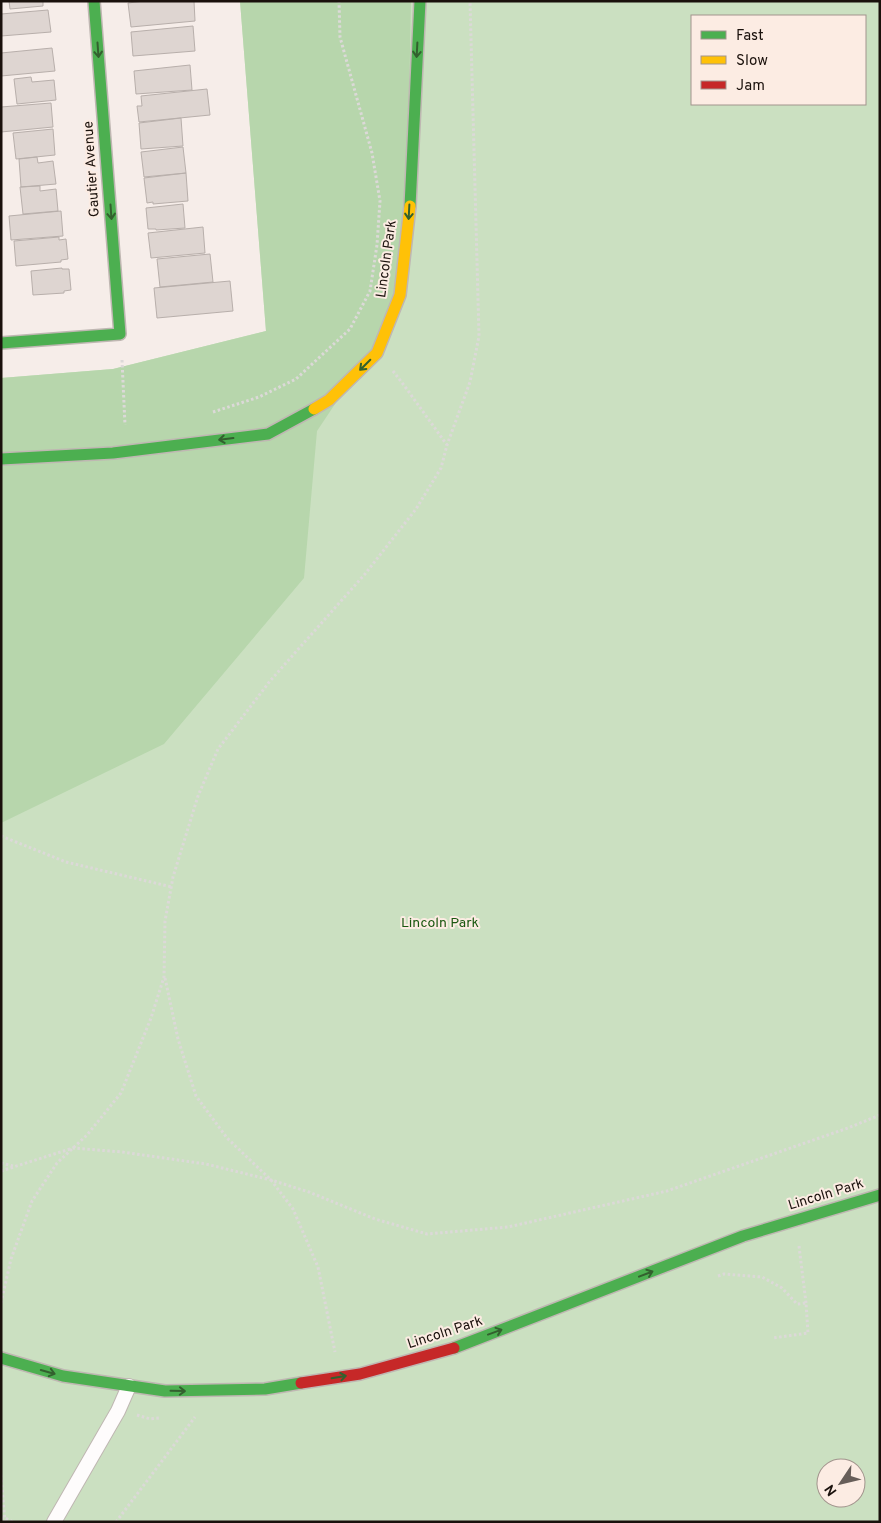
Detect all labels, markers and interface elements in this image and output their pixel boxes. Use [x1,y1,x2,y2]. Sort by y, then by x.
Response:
legend [691,15,866,105]
text: Fast [736,27,764,46]
one-way arrow [94,42,103,58]
one-way arrow [413,42,422,58]
text: Slow [736,52,768,71]
text: Jam [736,77,765,96]
street label: Gautier Avenue [80,120,104,218]
one-way arrow [106,204,115,220]
one-way arrow [405,204,414,220]
street label: Lincoln Park [373,219,401,299]
one-way arrow [359,358,371,370]
one-way arrow [218,434,234,444]
park label: Lincoln Park [401,915,479,932]
street label: Lincoln Park [786,1175,866,1215]
one-way arrow [639,1268,654,1277]
street label: Lincoln Park [405,1313,485,1353]
one-way arrow [487,1327,502,1336]
one-way arrow [40,1367,56,1377]
one-way arrow [331,1371,347,1381]
one-way arrow [169,1386,185,1396]
north arrow [816,1458,866,1508]
text: N [822,1481,841,1499]

